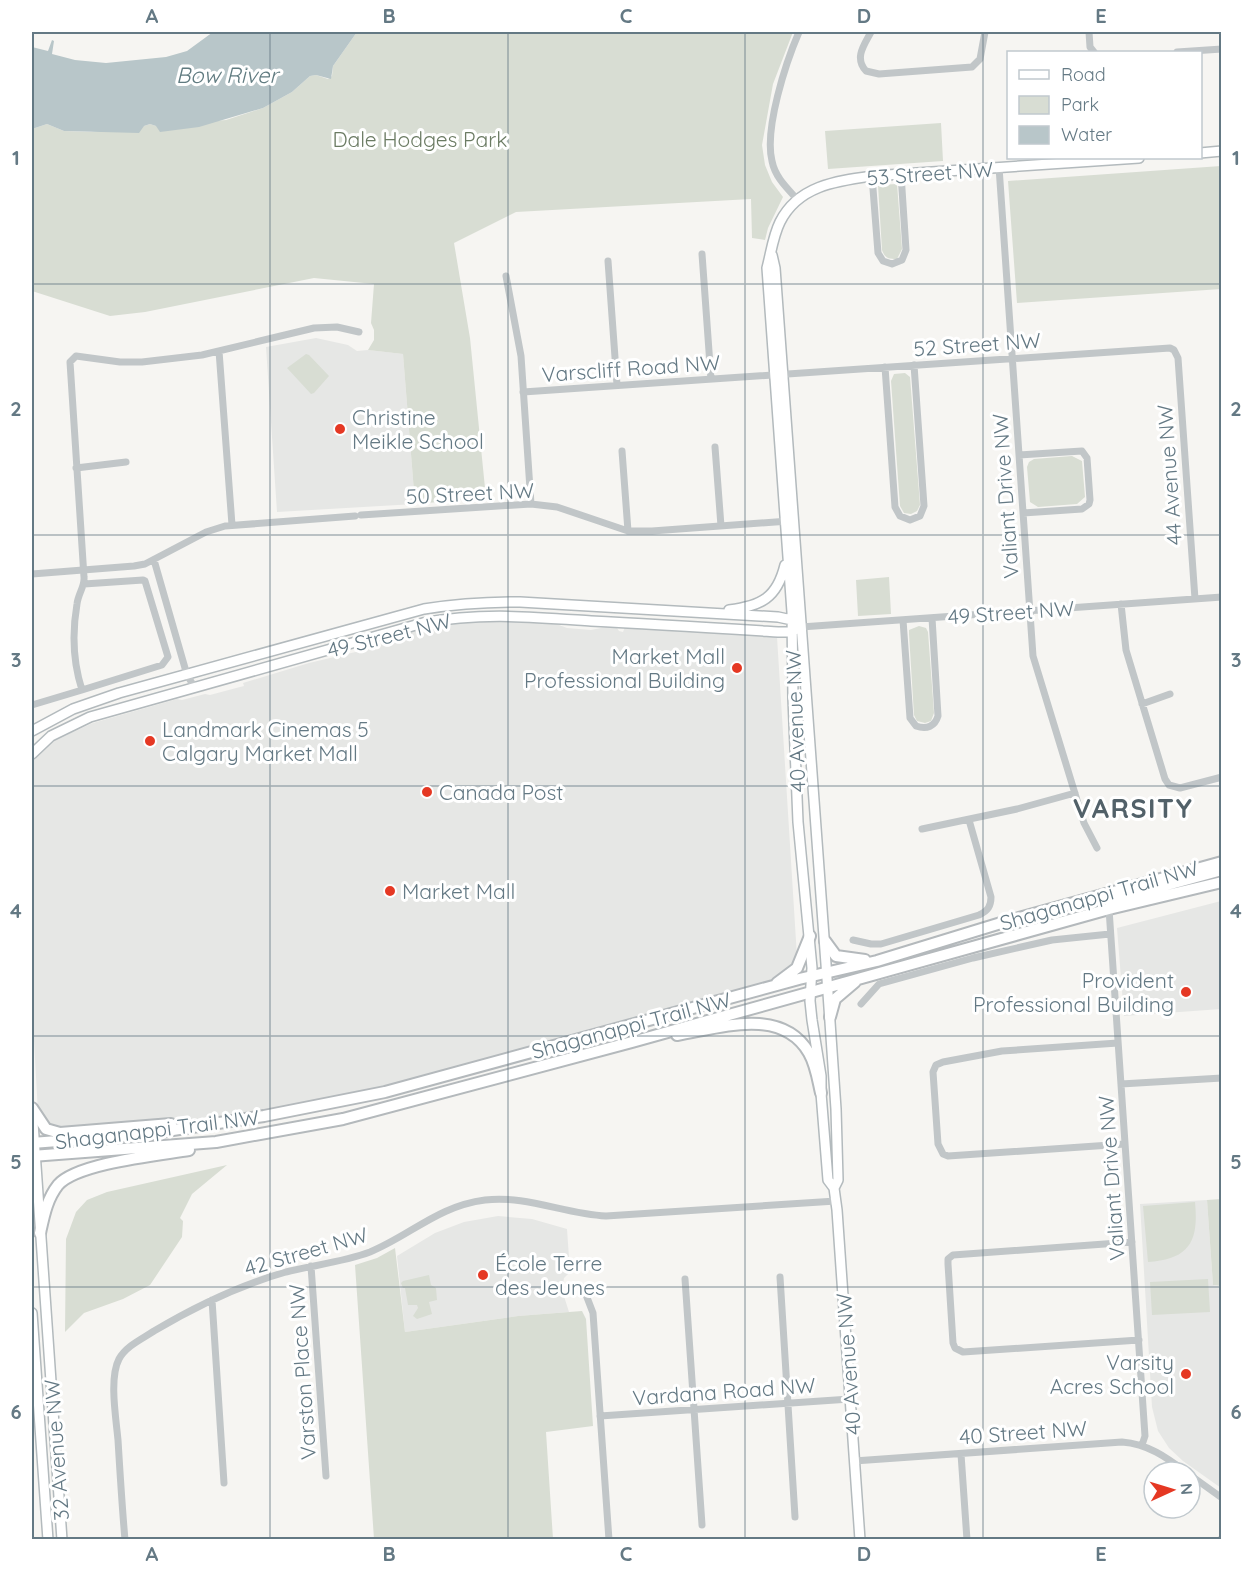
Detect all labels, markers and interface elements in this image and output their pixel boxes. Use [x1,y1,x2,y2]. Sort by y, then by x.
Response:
text: A [146,3,159,28]
text: B [382,3,396,28]
text: C [620,3,633,28]
text: D [857,3,871,28]
text: E [1095,3,1107,28]
legend [1007,51,1202,159]
water label: Bow River [176,61,281,89]
text: Road [1061,63,1106,86]
text: Park [1061,93,1099,116]
text: Water [1061,123,1112,146]
park label: Dale Hodges Park [332,126,508,152]
text: 1 [12,145,20,170]
text: 1 [1232,145,1240,170]
street label: 53 Street NW [866,156,994,190]
street label: 52 Street NW [912,327,1042,361]
street label: Varscliff Road NW [541,349,721,387]
text: 2 [10,396,22,421]
text: 2 [1230,396,1242,421]
place label: Christine Meikle School [352,404,484,454]
street label: 44 Avenue NW [1151,404,1187,546]
street label: Valiant Drive NW [986,413,1024,579]
marker: Christine Meikle School [333,422,347,436]
street label: 50 Street NW [405,477,535,509]
street label: 49 Street NW [947,595,1075,629]
street label: 49 Street NW [324,607,454,663]
place label: Market Mall Professional Building [524,643,725,693]
text: 3 [11,647,21,672]
text: 3 [1231,647,1241,672]
street label: 40 Avenue NW [780,649,810,793]
marker: Market Mall Professional Building [730,661,744,675]
place label: Landmark Cinemas 5 Calgary Market Mall [162,716,369,766]
marker: Landmark Cinemas 5 Calgary Market Mall [143,734,157,748]
place label: Canada Post [439,779,563,805]
marker: Canada Post [420,785,434,799]
district label: VARSITY [1073,791,1193,825]
street label: Shaganappi Trail NW [997,854,1201,936]
place label: Market Mall [402,878,515,904]
marker: Market Mall [383,884,397,898]
text: 4 [10,898,22,923]
text: 4 [1230,898,1242,923]
place label: Provident Professional Building [973,967,1174,1017]
marker: Provident Professional Building [1179,985,1193,999]
street label: Shaganappi Trail NW [528,986,734,1064]
street label: Valiant Drive NW [1092,1095,1130,1261]
street label: Shaganappi Trail NW [54,1104,260,1154]
text: 5 [10,1149,22,1174]
text: 5 [1230,1149,1242,1174]
street label: 42 Street NW [241,1221,371,1281]
place label: École Terre des Jeunes [495,1250,605,1300]
marker: École Terre des Jeunes [476,1268,490,1282]
street label: Varston Place NW [283,1283,321,1461]
street label: 40 Avenue NW [830,1292,866,1436]
place label: Varsity Acres School [1050,1349,1174,1399]
marker: Varsity Acres School [1179,1367,1193,1381]
street label: Vardana Road NW [632,1372,816,1410]
street label: 32 Avenue NW [38,1379,74,1521]
text: 6 [10,1399,22,1424]
text: 6 [1230,1399,1242,1424]
street label: 40 Street NW [958,1415,1088,1449]
north arrow [1142,1460,1202,1520]
text: N [1177,1482,1197,1496]
text: A [146,1541,159,1566]
text: B [382,1541,396,1566]
text: C [620,1541,633,1566]
text: D [857,1541,871,1566]
text: E [1095,1541,1107,1566]

